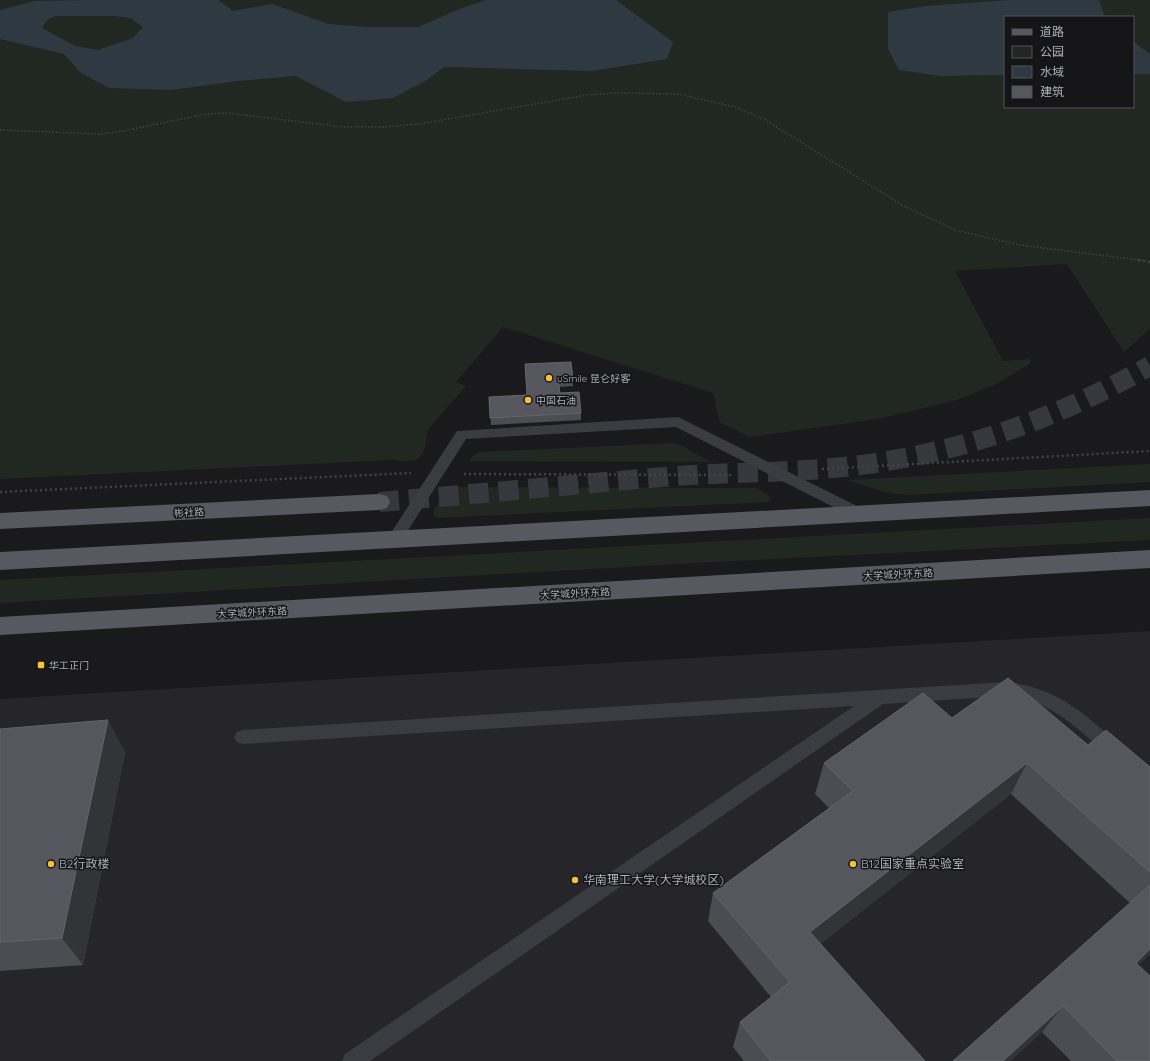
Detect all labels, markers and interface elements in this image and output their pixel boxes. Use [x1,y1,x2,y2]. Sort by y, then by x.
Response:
legend [1004,16,1134,108]
text: 道路 [1040,24,1064,39]
text: 公园 [1040,44,1064,59]
text: 水域 [1040,64,1064,79]
text: 建筑 [1040,84,1064,99]
place label: uSmile 昆仑好客 [557,372,631,385]
marker: uSmile 昆仑好客 [544,373,554,383]
place label: 中国石油 [536,394,576,407]
marker: 中国石油 [523,395,533,405]
street label: 彬社路 [174,505,204,520]
street label: 大学城外环东路 [863,566,933,583]
street label: 大学城外环东路 [540,585,610,602]
street label: 大学城外环东路 [217,604,287,621]
place label: 华工正门 [49,659,89,672]
marker: 华工正门 [36,660,46,670]
place label: B2行政楼 [59,856,109,871]
place label: B12国家重点实验室 [861,856,964,871]
marker: B2行政楼 [46,859,56,869]
marker: B12国家重点实验室 [848,859,858,869]
place label: 华南理工大学(大学城校区) [583,872,724,887]
marker: 华南理工大学(大学城校区) [570,875,580,885]

